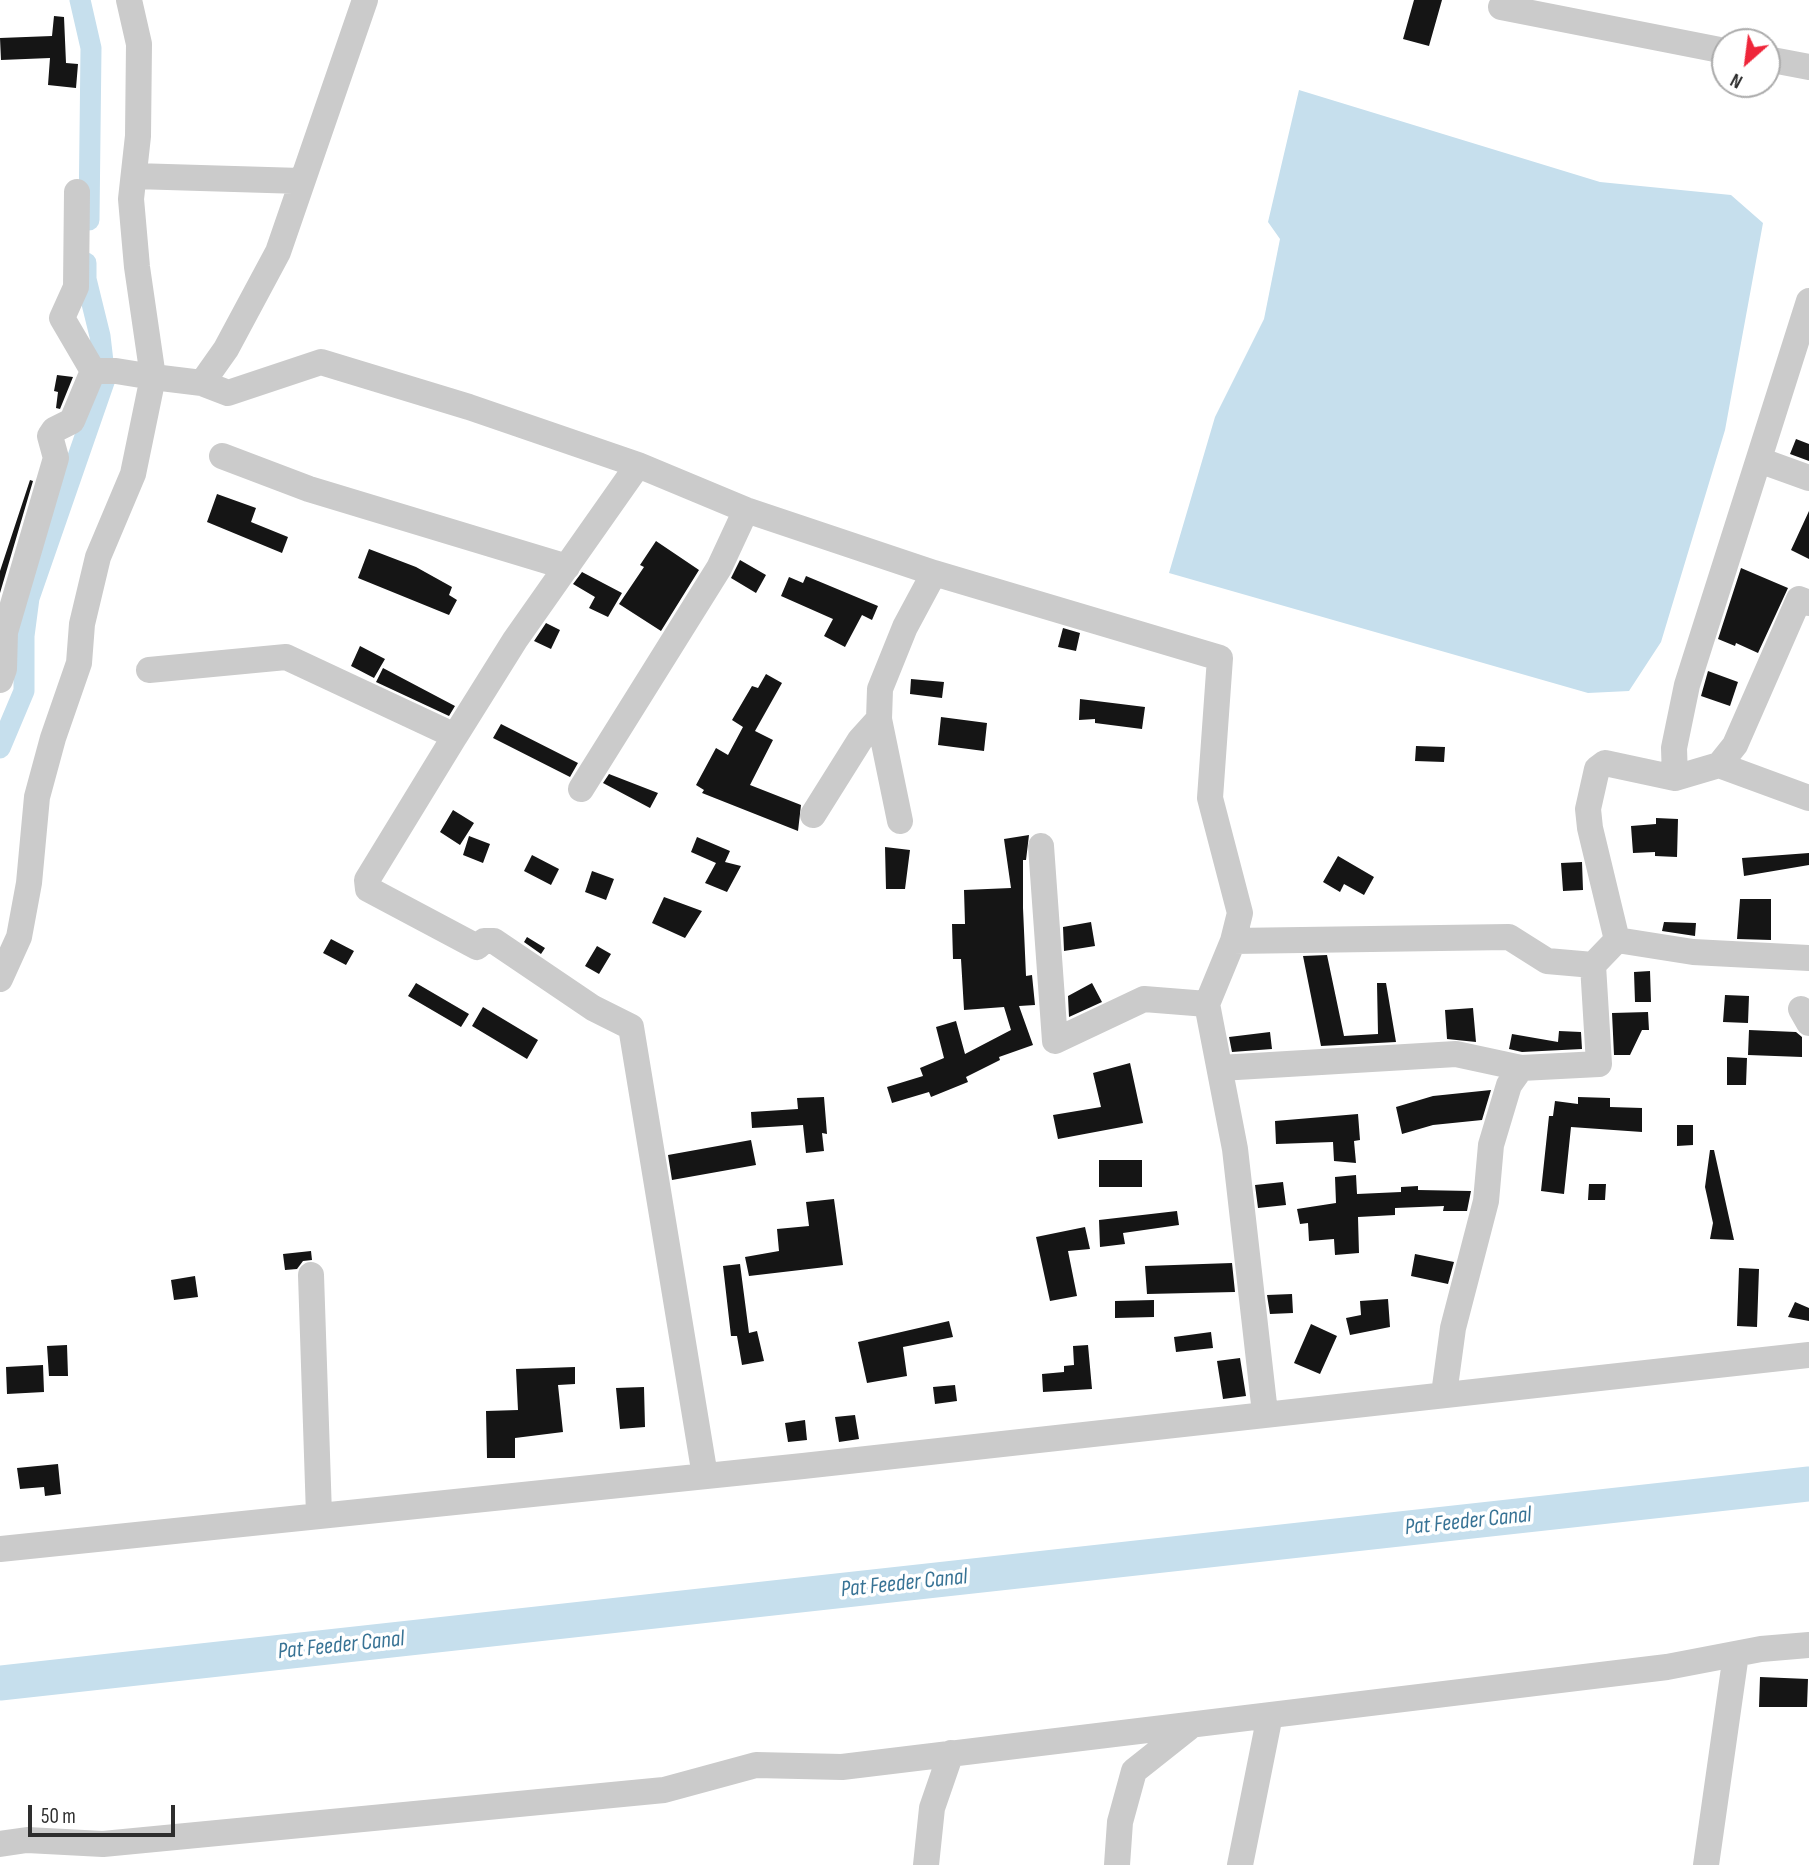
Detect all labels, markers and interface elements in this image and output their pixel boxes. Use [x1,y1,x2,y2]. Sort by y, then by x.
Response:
north arrow [1711,28,1781,98]
text: N [1727,68,1747,93]
water label: Pat Feeder Canal [1403,1502,1533,1542]
water label: Pat Feeder Canal [839,1564,969,1604]
water label: Pat Feeder Canal [276,1626,406,1666]
scale bar [32,1792,178,1836]
text: 50 m [41,1804,76,1829]

